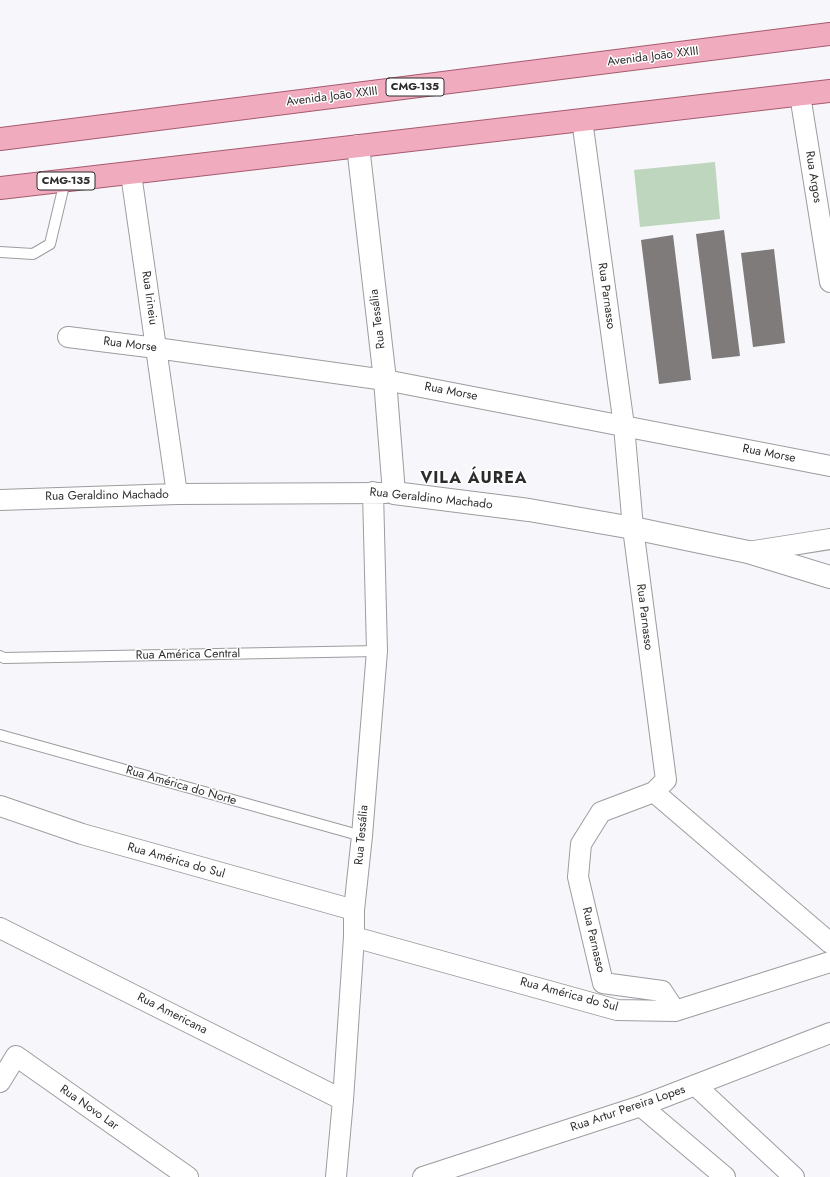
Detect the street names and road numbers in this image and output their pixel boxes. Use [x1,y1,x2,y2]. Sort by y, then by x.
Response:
street label: Avenida João XXIII [607,44,699,70]
road number: CMG-135 [386,78,444,96]
street label: Avenida João XXIII [286,84,378,110]
street label: Rua Argos [802,150,824,204]
road number: CMG-135 [37,172,95,190]
street label: Rua Parnasso [594,262,618,330]
street label: Rua Irineiu [138,270,160,326]
street label: Rua Tessália [367,288,389,350]
street label: Rua Morse [102,335,158,355]
street label: Rua Morse [423,380,479,404]
street label: Rua Morse [741,442,797,466]
street label: Rua Geraldino Machado [369,485,493,513]
street label: Rua Geraldino Machado [45,488,169,504]
street label: Rua Parnasso [633,583,655,651]
street label: Rua América Central [136,647,240,663]
street label: Rua América do Norte [124,763,238,809]
street label: Rua Tessália [352,804,372,866]
street label: Rua América do Sul [126,840,226,882]
street label: Rua Parnasso [578,906,608,974]
street label: Rua América do Sul [518,975,620,1015]
street label: Rua Americana [135,990,209,1038]
street label: Rua Novo Lar [57,1082,121,1134]
street label: Rua Artur Pereira Lopes [569,1083,687,1135]

